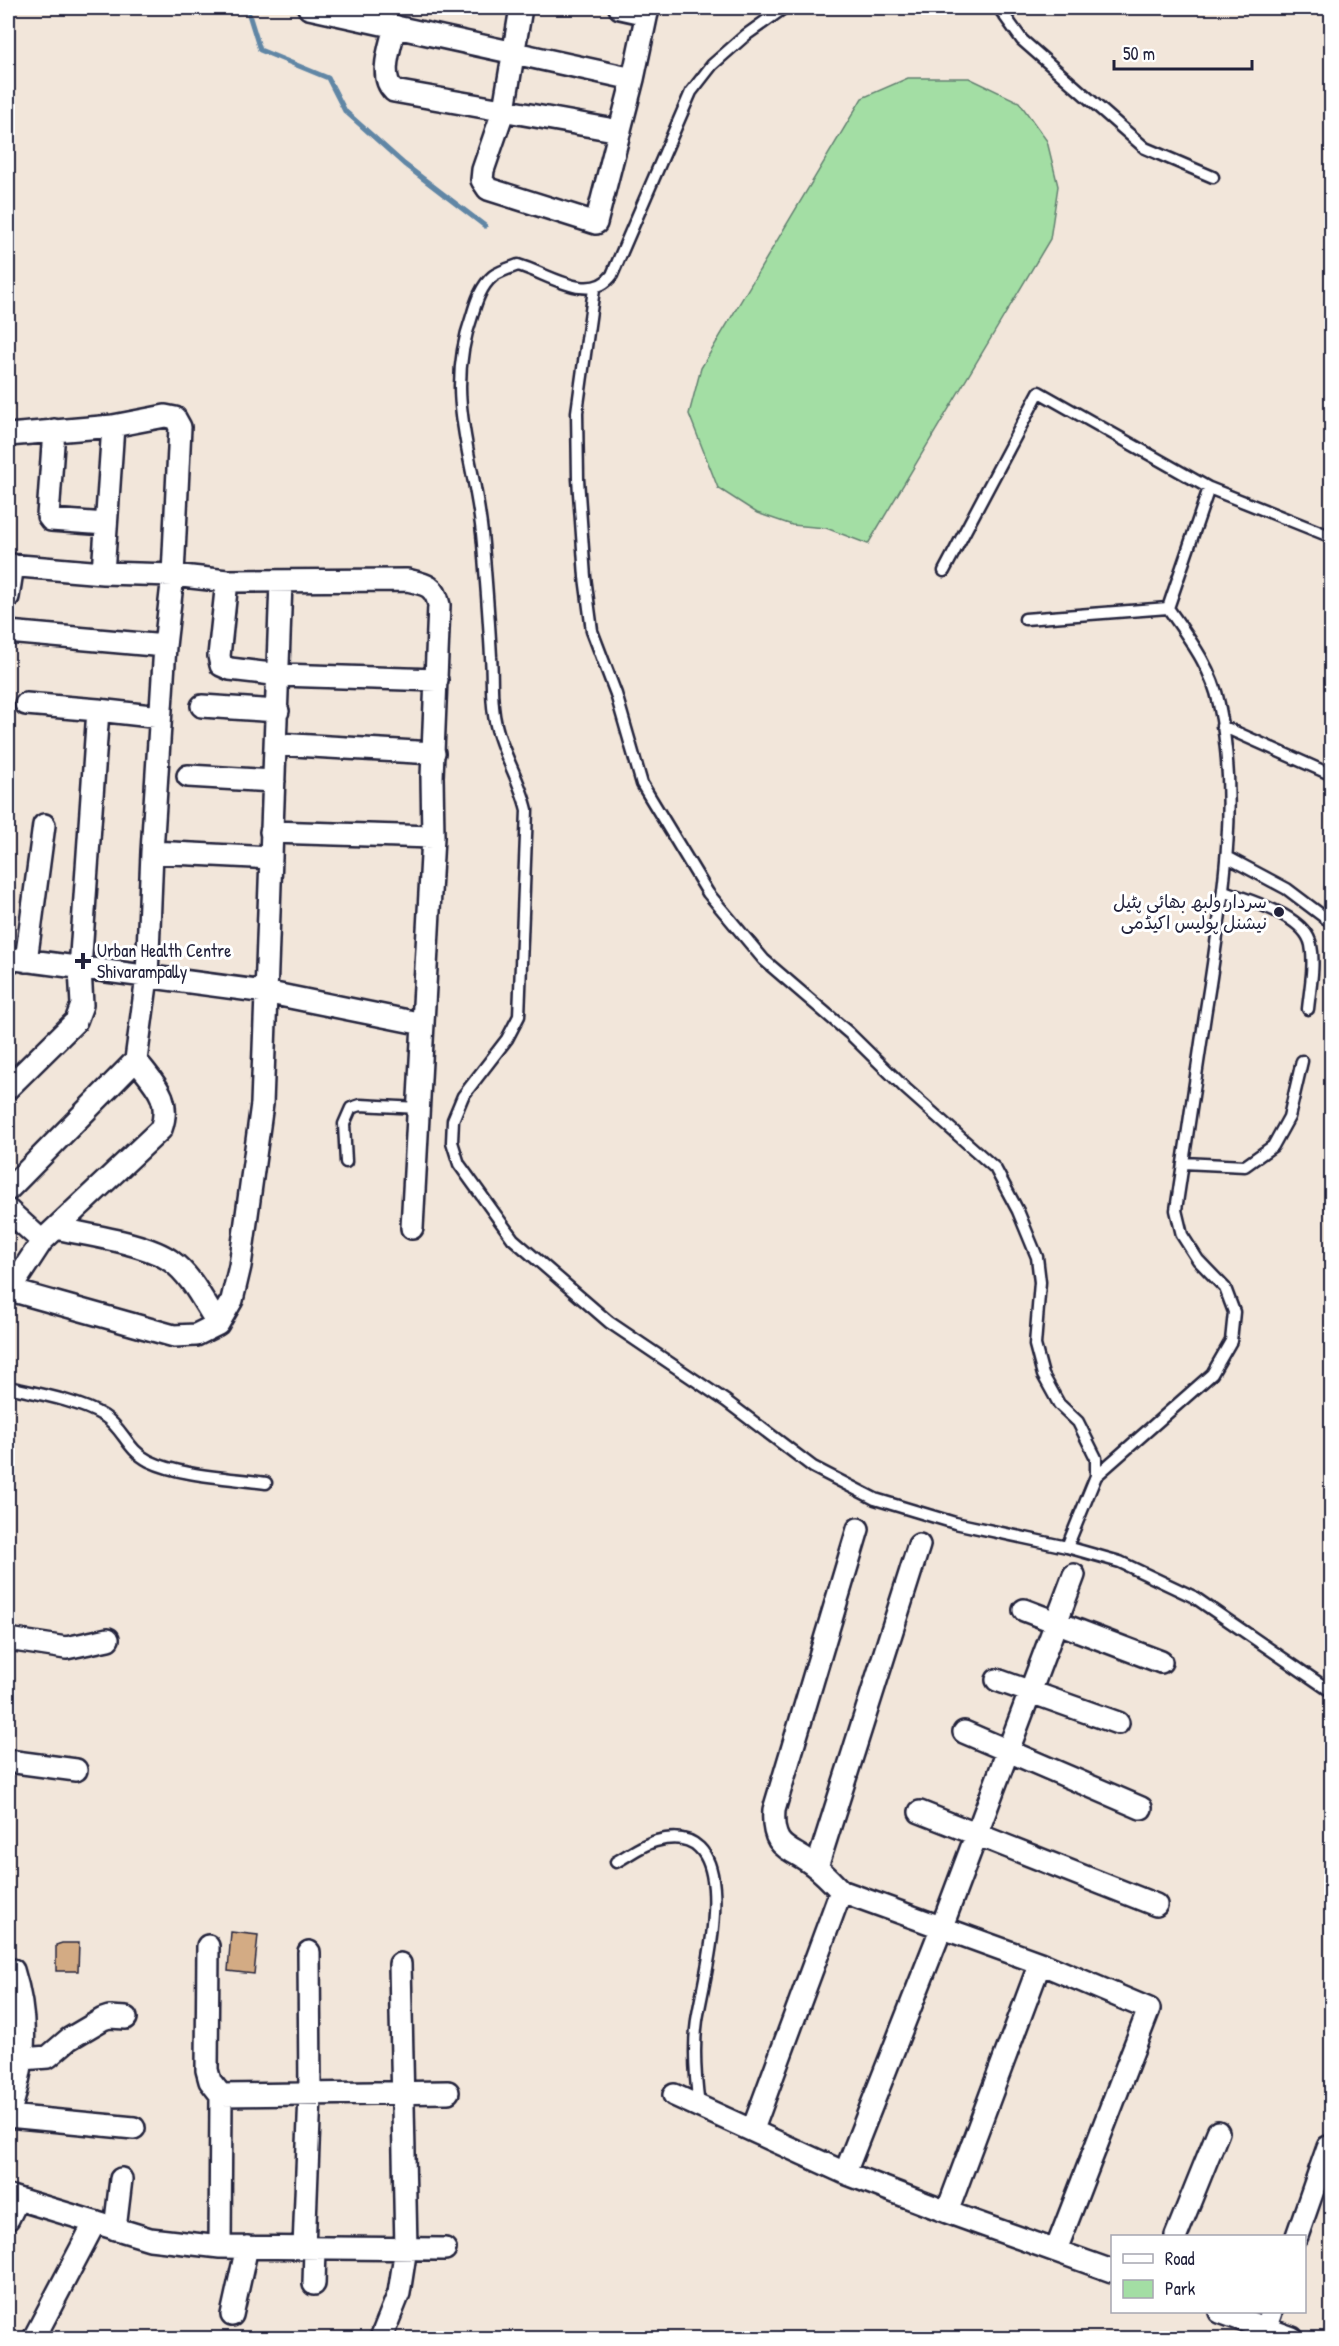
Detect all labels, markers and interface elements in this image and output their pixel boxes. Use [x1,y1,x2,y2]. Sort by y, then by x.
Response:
scale bar [1114,33,1252,71]
text: 50 m [1123,41,1155,66]
place label: سردار ولبھ بھائی پٹیل نیشنل پولیس اکیڈمی [1113,889,1267,935]
marker: سردار ولبھ بھائی پٹیل نیشنل پولیس اکیڈمی [1272,905,1286,919]
place label: Urban Health Centre Shivarampally [97,938,231,984]
marker: Urban Health Centre Shivarampally [74,952,92,970]
legend [1111,2235,1306,2313]
text: Road [1165,2246,1195,2271]
text: Park [1165,2276,1196,2301]

